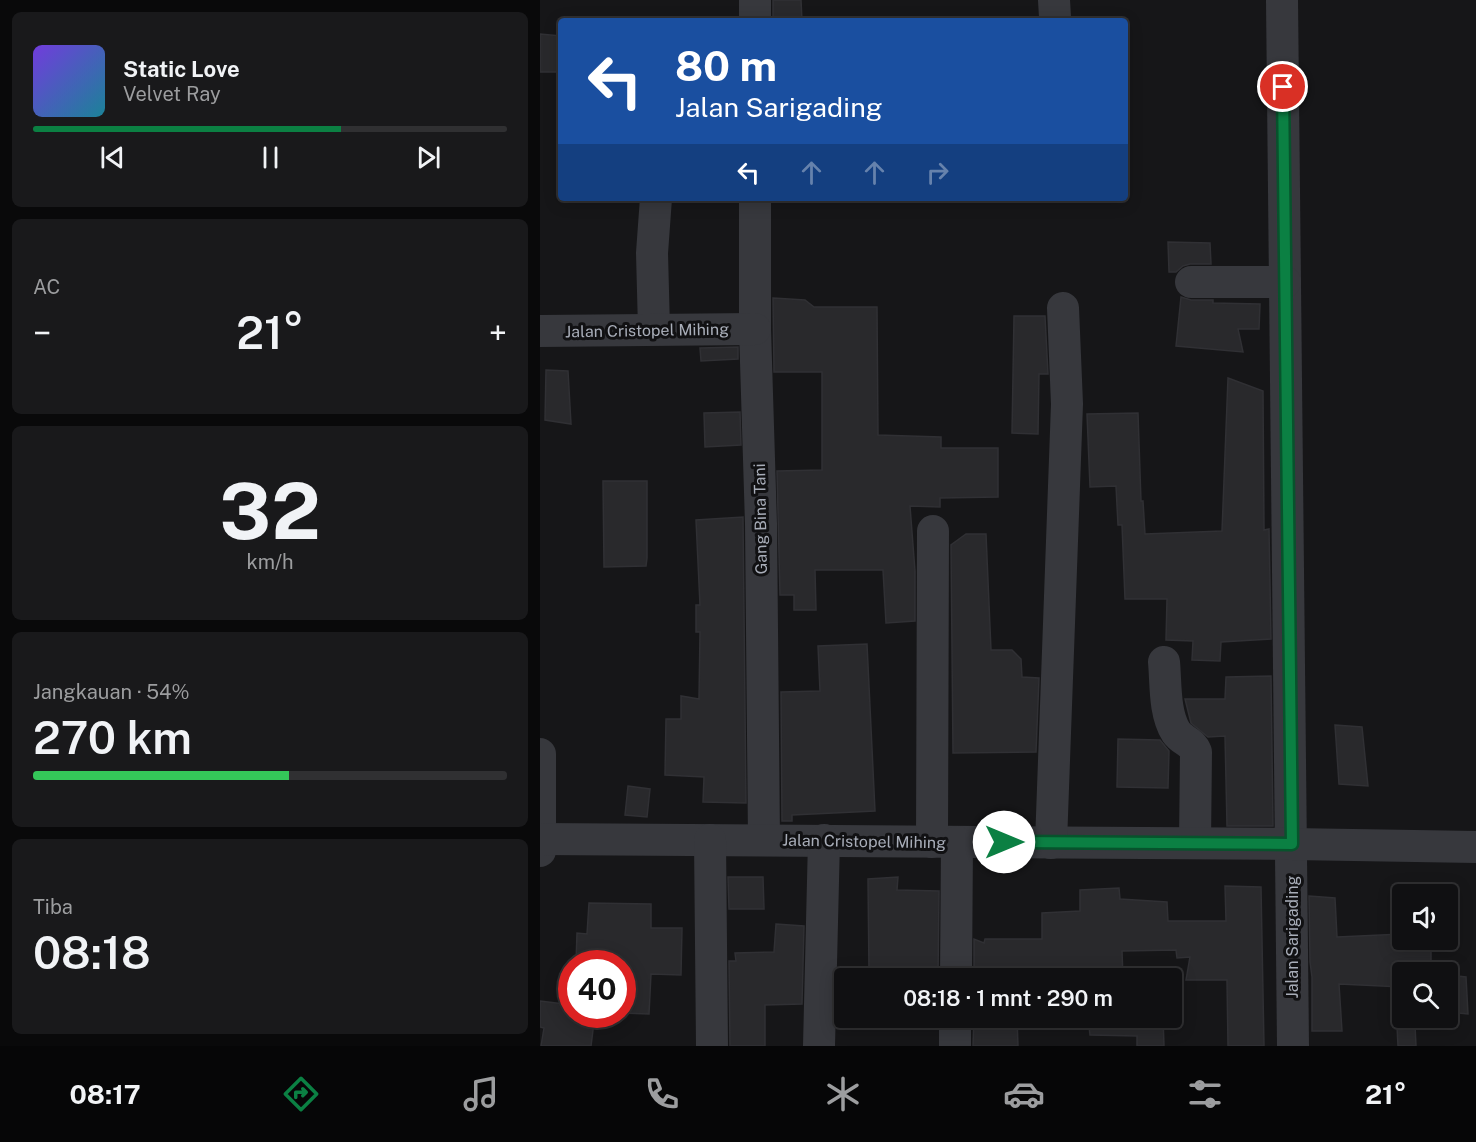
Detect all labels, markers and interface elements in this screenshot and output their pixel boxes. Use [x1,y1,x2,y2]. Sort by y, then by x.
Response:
text: 80 m [675,41,777,90]
icon: left [576,42,654,120]
text: Static Love [123,56,240,82]
pin [1257,61,1308,112]
icon: arrive [1266,70,1299,103]
text: Velvet Ray [123,82,221,106]
text: Jalan Sarigading [675,91,883,123]
icon: previous [96,141,129,174]
icon: pause [254,141,287,174]
icon: next [412,141,445,174]
icon: left [732,156,765,189]
icon: ahead [795,156,828,189]
icon: ahead [858,156,891,189]
icon: right [921,156,954,189]
text: AC [33,275,60,299]
text: 21° [236,306,304,359]
text: − [33,314,51,352]
text: + [489,314,507,352]
street label: Jalan Cristopel Mihing [565,320,729,341]
street label: Gang Bina Tani [750,463,771,575]
text: 32 [219,465,321,557]
text: km/h [246,550,294,574]
text: Jangkauan · 54% [33,680,190,704]
text: 270 km [33,711,192,764]
position arrow [972,810,1036,874]
street label: Jalan Cristopel Mihing [782,831,946,852]
street label: Jalan Sarigading [1283,875,1302,998]
map controls [1392,884,1458,1028]
button: sound [1392,884,1458,950]
text: Tiba [33,895,73,919]
text: 08:18 [33,926,151,979]
speed limit sign: 40 [558,950,636,1028]
button: search [1392,962,1458,1028]
text: 08:18 · 1 mnt · 290 m [903,985,1113,1011]
icon: directions [280,1073,322,1115]
icon: music [460,1073,502,1115]
icon: phone [641,1073,683,1115]
icon: climate [822,1073,864,1115]
icon: car [1003,1073,1045,1115]
icon: filters [1184,1073,1226,1115]
text: 08:17 [69,1078,141,1110]
text: 21° [1365,1078,1406,1110]

